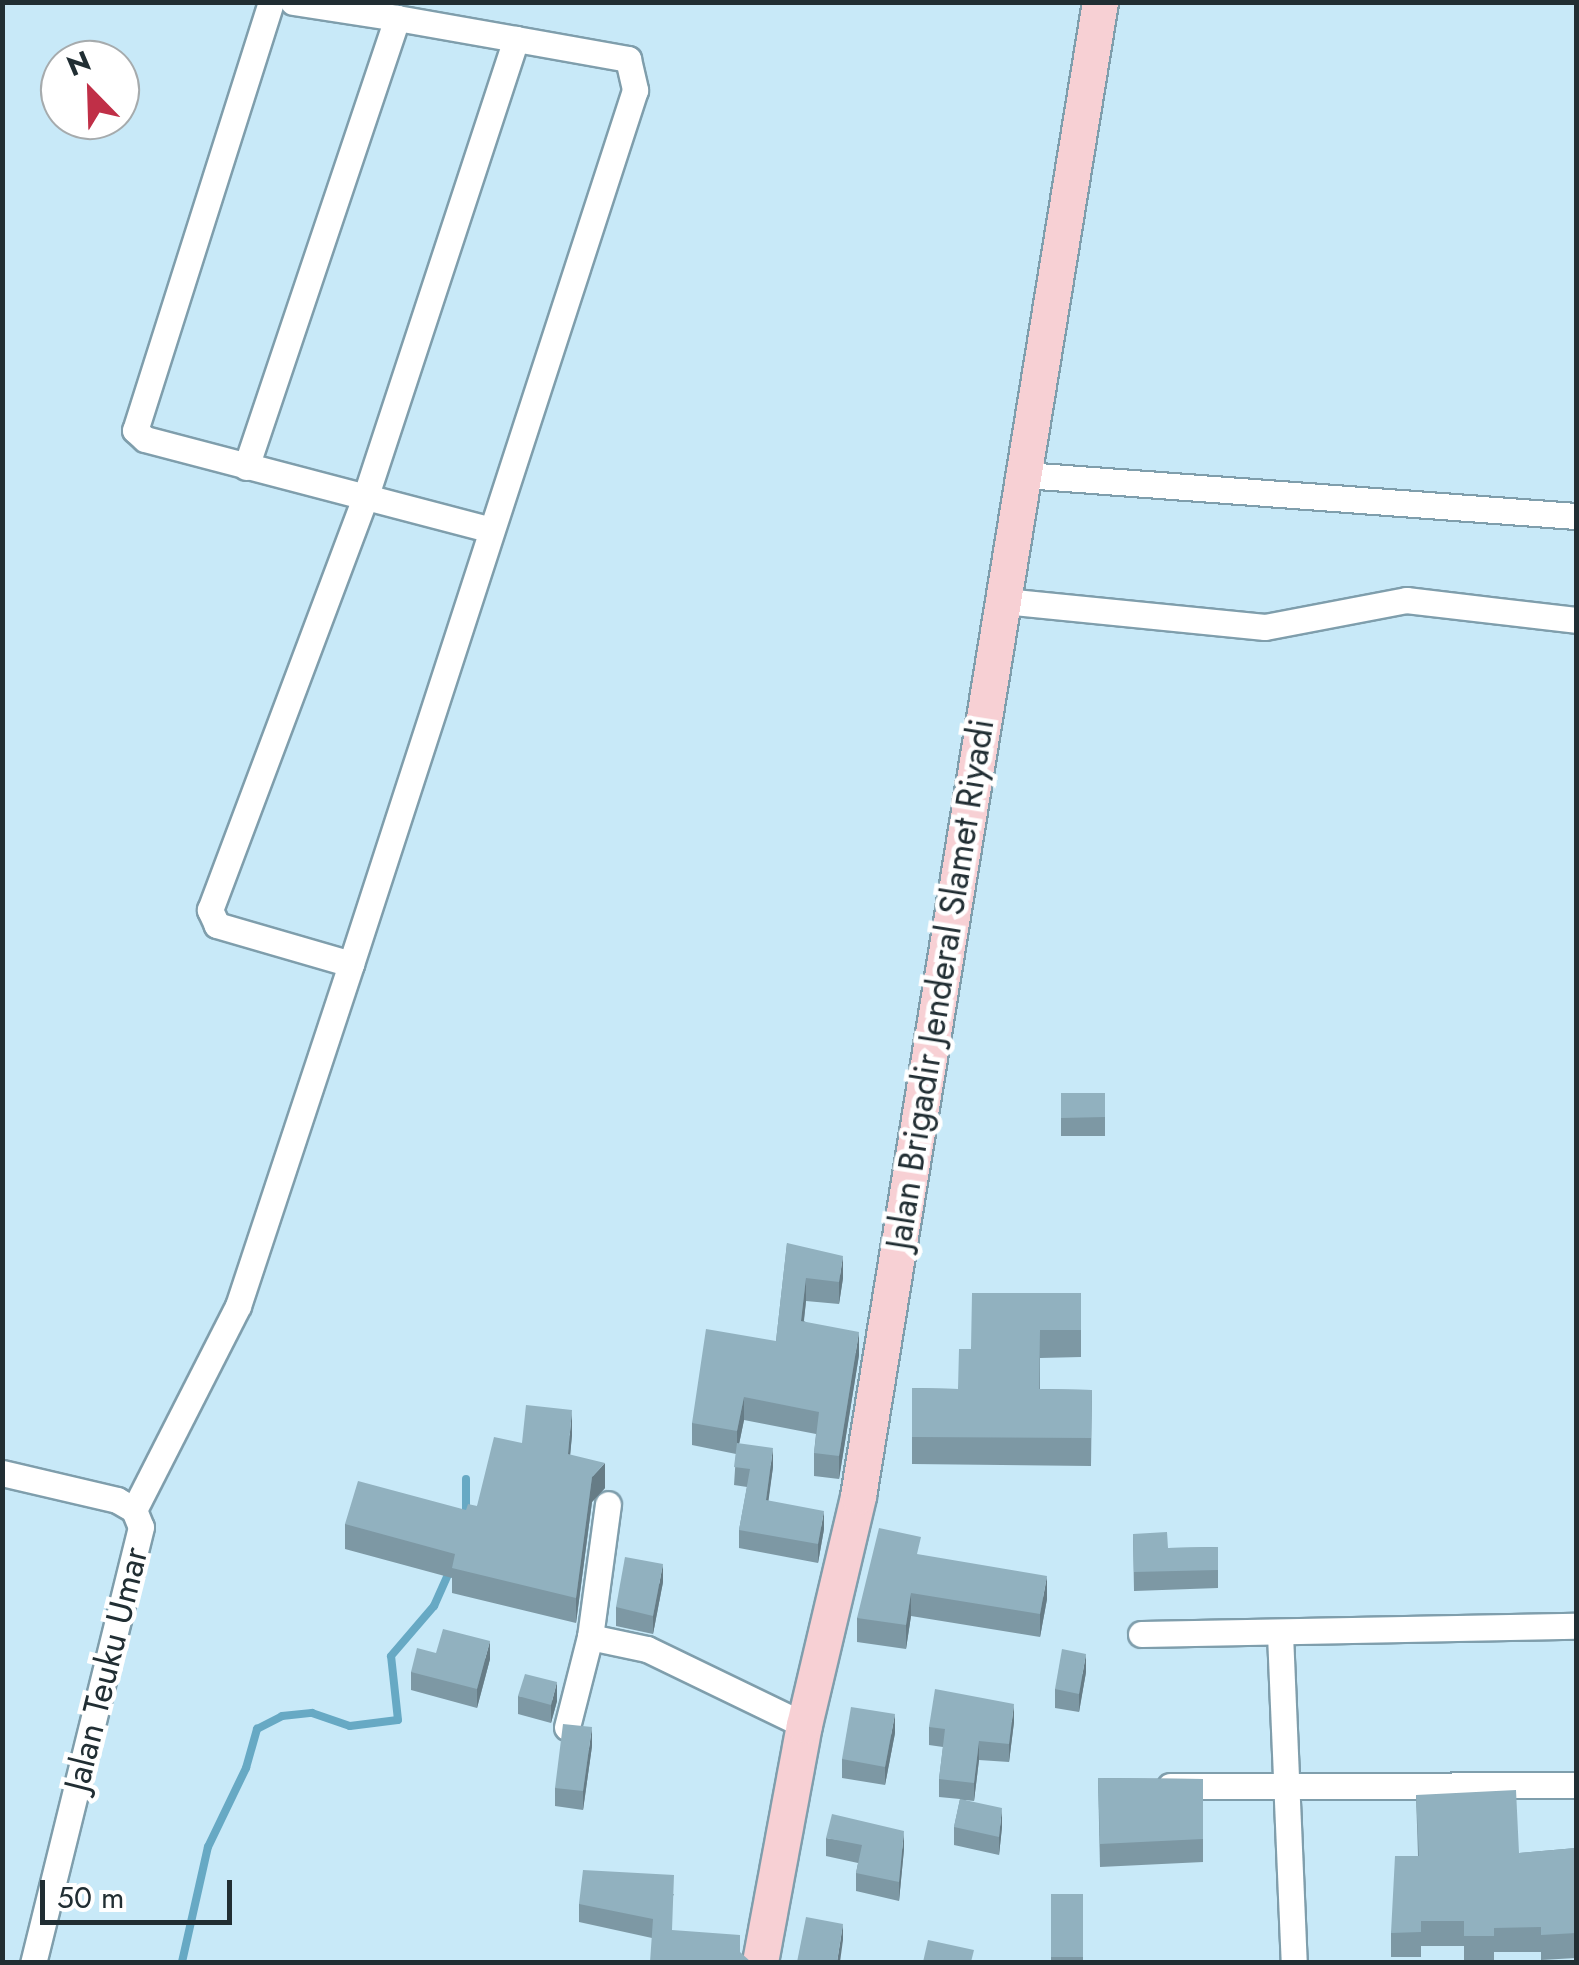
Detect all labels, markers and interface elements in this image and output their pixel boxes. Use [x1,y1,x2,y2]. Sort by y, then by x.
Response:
north arrow [40,40,140,140]
text: N [61,41,97,87]
street label: Jalan Brigadir Jenderal Slamet Riyadi [877,716,1003,1252]
street label: Jalan Teuku Umar [55,1543,157,1795]
scale bar [45,1860,238,1922]
text: 50 m [57,1876,124,1919]

